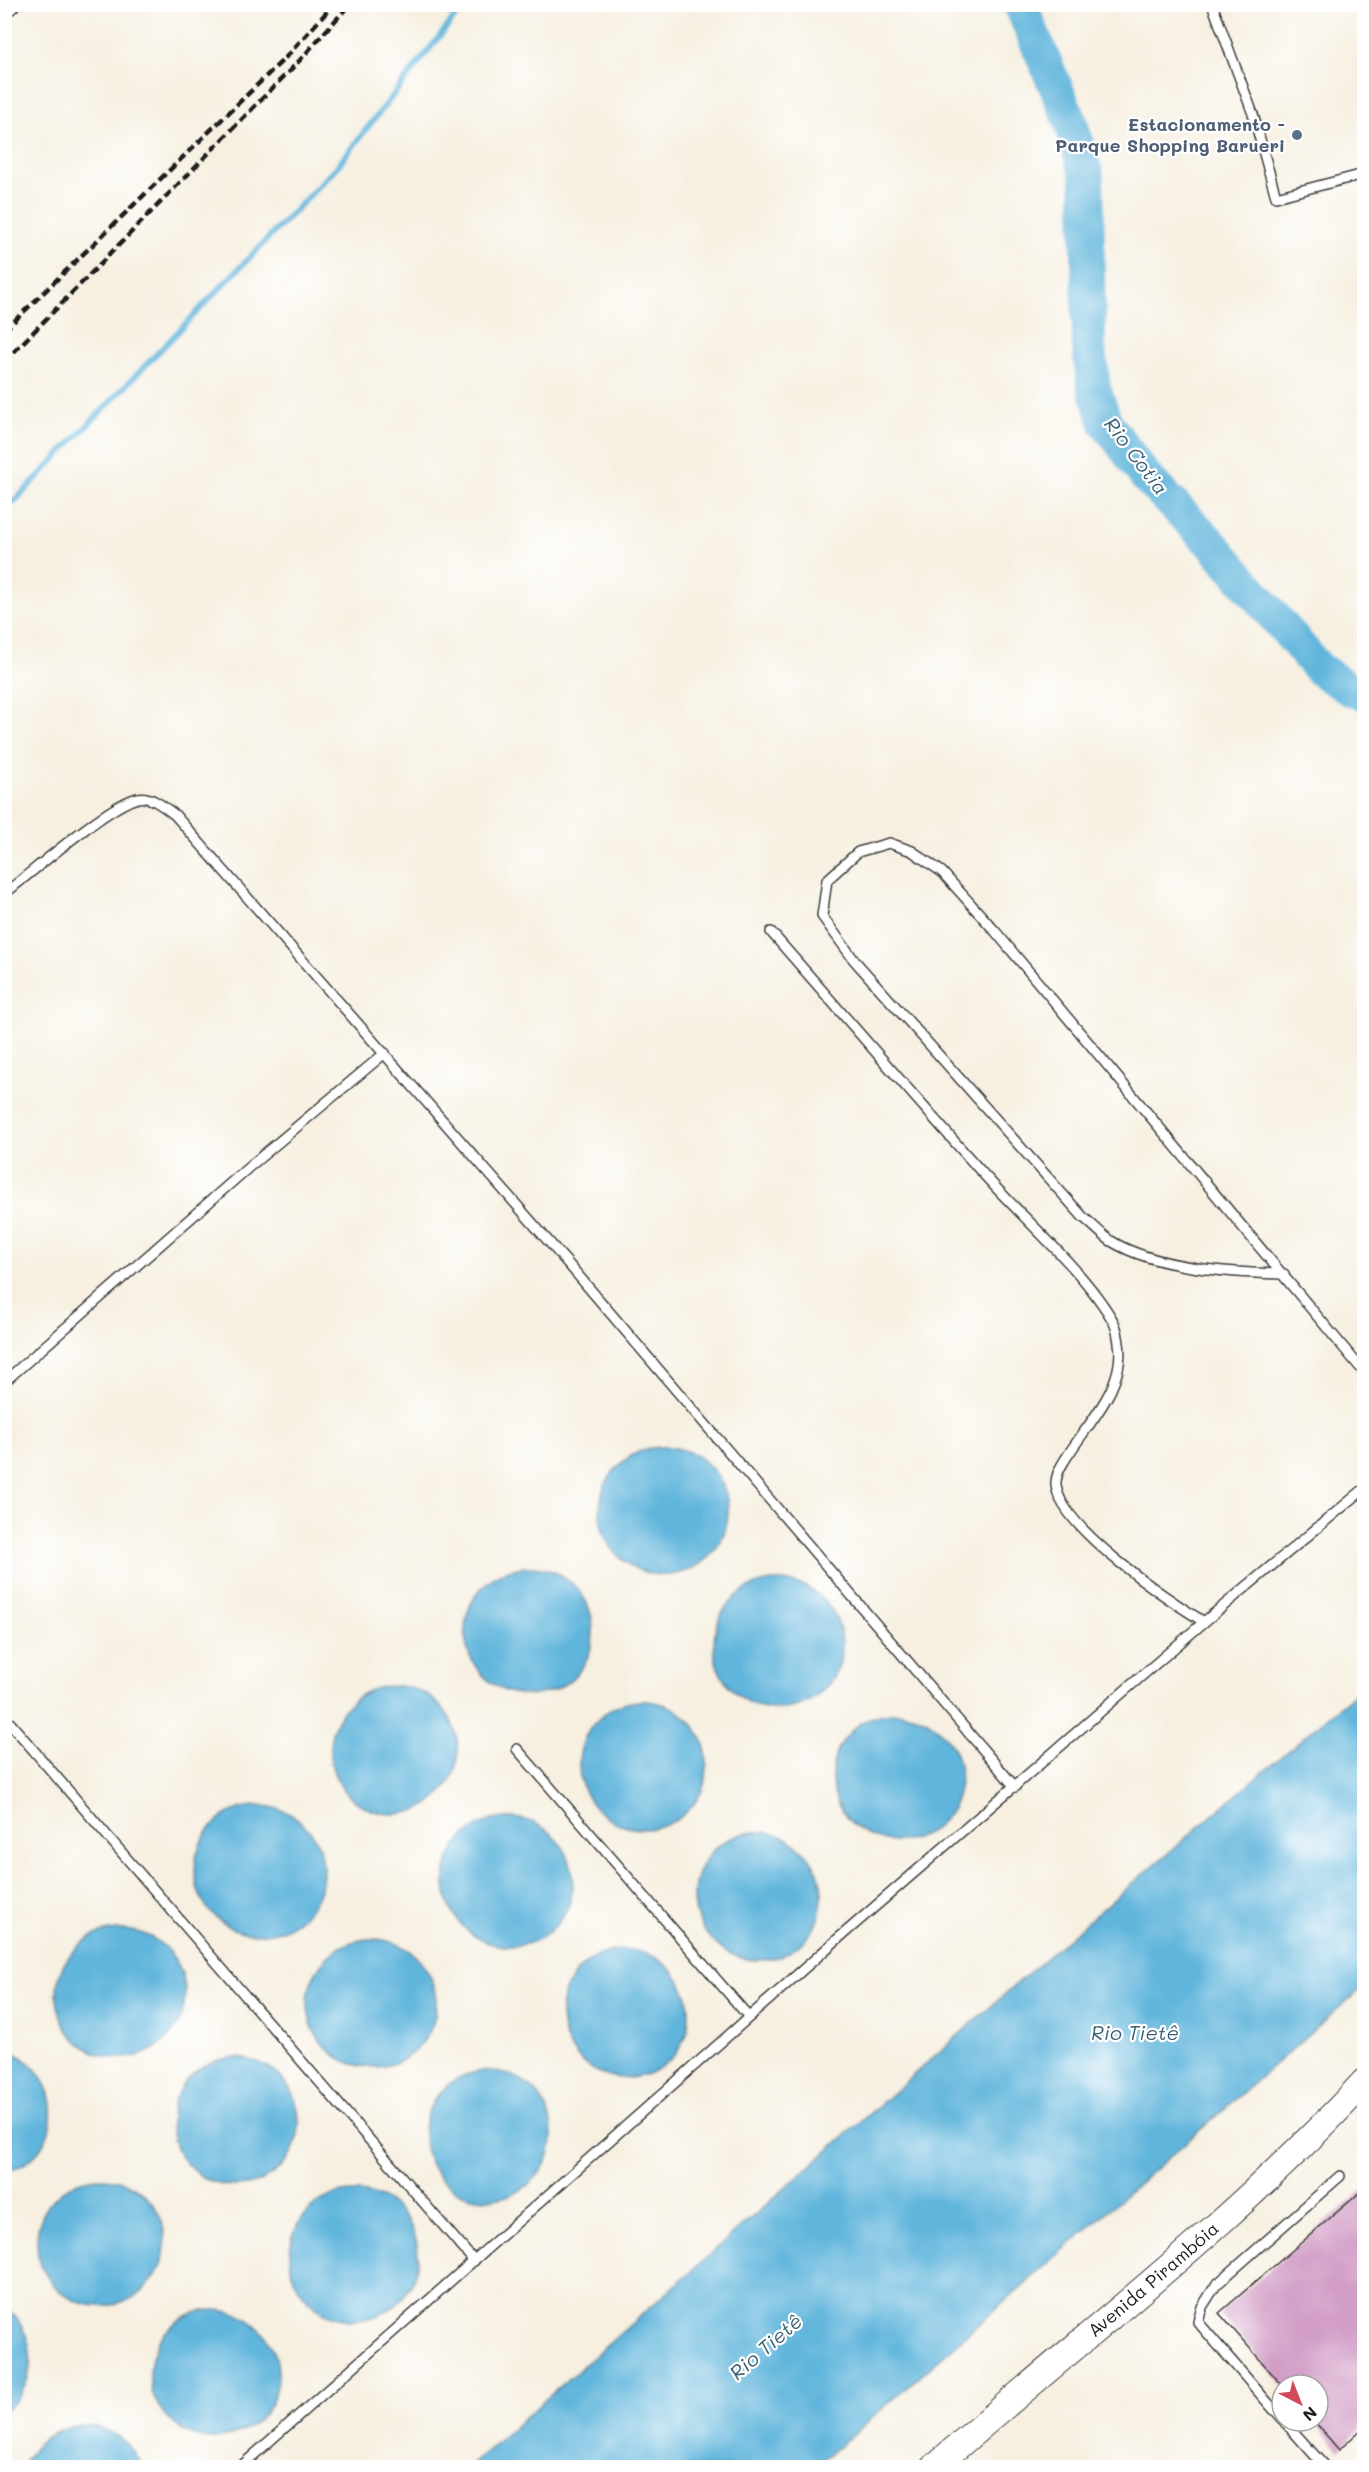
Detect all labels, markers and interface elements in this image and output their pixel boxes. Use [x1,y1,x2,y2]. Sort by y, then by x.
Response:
place label: Estacionamento - Parque Shopping Barueri [1055,112,1285,157]
marker: Estacionamento - Parque Shopping Barueri [1290,128,1304,142]
water label: Rio Cotia [1099,411,1174,499]
water label: Rio Tietê [1091,2019,1179,2045]
street label: Avenida Pirambóia [1083,2216,1223,2342]
water label: Rio Tietê [724,2308,807,2385]
north arrow [1270,2373,1330,2433]
text: N [1299,2403,1322,2426]

